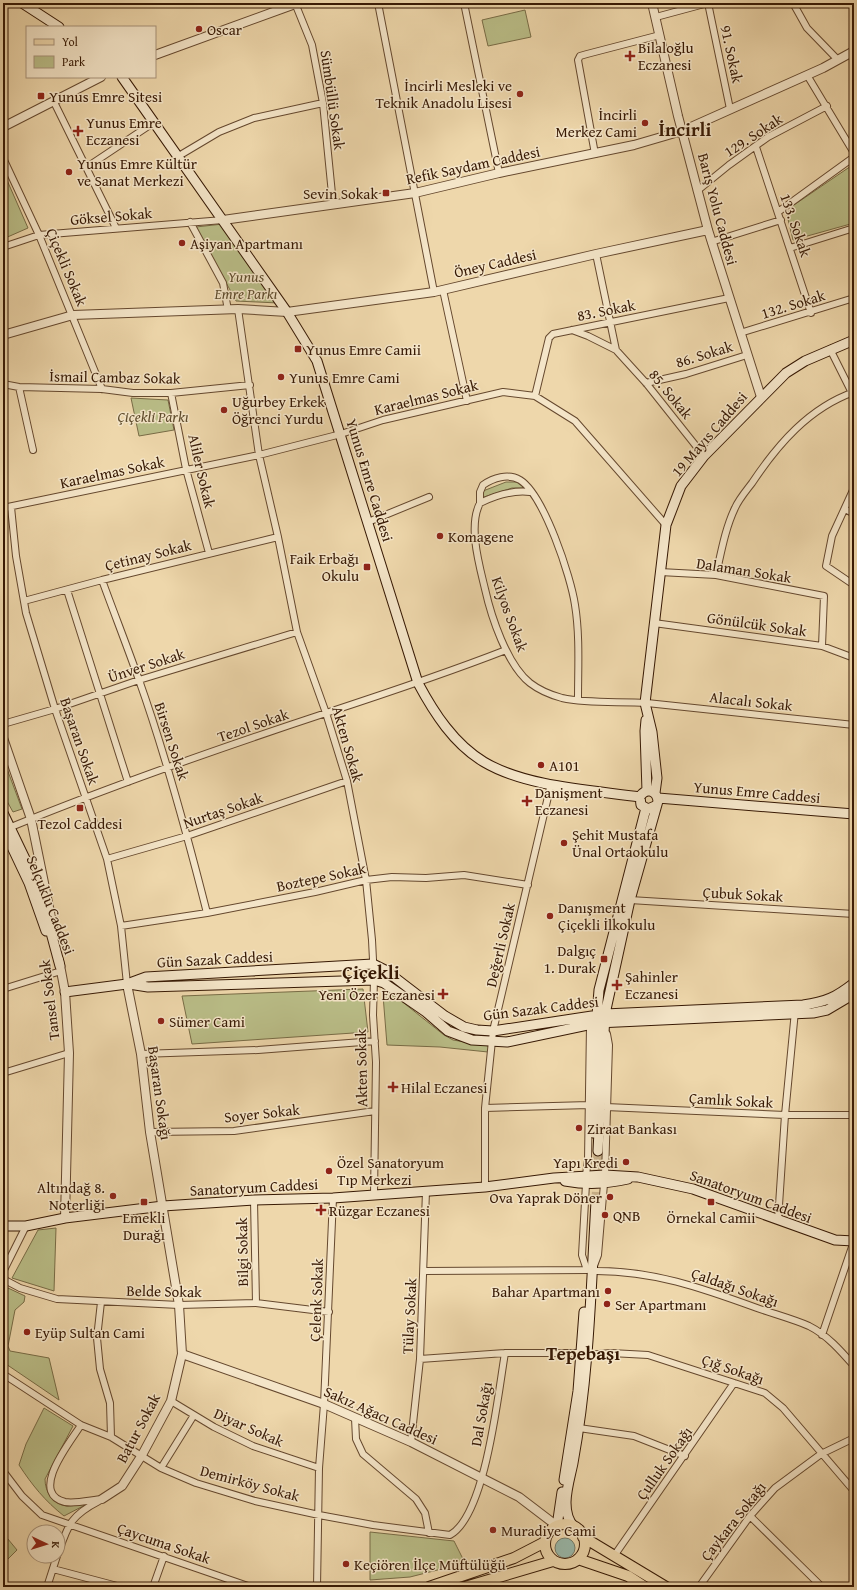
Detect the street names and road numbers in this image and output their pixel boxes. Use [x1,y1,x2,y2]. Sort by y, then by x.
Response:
street label: 91. Sokak [716,23,748,85]
street label: Sümbüllü Sokak [316,49,350,152]
street label: 129. Sokak [720,108,787,162]
street label: Refik Saydam Caddesi [404,141,542,189]
street label: Barış Yolu Caddesi [693,151,743,267]
street label: 133. Sokak [775,190,817,260]
street label: Göksel Sokak [69,202,153,230]
street label: Çiçekli Sokak [41,225,93,310]
street label: Öney Caddesi [452,243,538,283]
street label: 132. Sokak [758,284,828,324]
street label: 83. Sokak [575,294,637,326]
street label: 86. Sokak [673,335,735,373]
street label: İsmail Cambaz Sokak [49,365,181,389]
street label: 85. Sokak [644,365,698,424]
street label: Karaelmas Sokak [372,374,480,420]
street label: 19 Mayıs Caddesi [666,387,752,481]
street label: Yunus Emre Caddesi [341,416,399,544]
street label: Aliler Sokak [183,432,221,511]
street label: Karaelmas Sokak [58,451,167,493]
street label: Çetinay Sokak [103,534,194,576]
street label: Dalaman Sokak [695,552,793,588]
street label: Kilyos Sokak [487,573,533,655]
street label: Gönülcük Sokak [706,607,808,641]
street label: Ünver Sokak [105,643,187,687]
street label: Alacalı Sokak [709,686,794,716]
street label: Başaran Sokak [55,695,105,788]
street label: Birsen Sokak [150,699,195,783]
street label: Tezol Sokak [215,703,292,747]
street label: Akten Sokak [327,704,369,785]
street label: Yunus Emre Caddesi [693,776,821,808]
street label: Nurtaş Sokak [180,786,266,833]
street label: Selçuklu Caddesi [22,852,80,958]
street label: Boztepe Sokak [274,857,368,897]
street label: Çubuk Sokak [702,881,784,907]
street label: Değerli Sokak [480,900,520,989]
street label: Gün Sazak Caddesi [156,945,274,973]
street label: Tansel Sokak [34,958,64,1042]
street label: Gün Sazak Caddesi [482,991,600,1025]
street label: Akten Sokak [350,1028,372,1107]
street label: Başaran Sokağı [143,1045,177,1141]
street label: Çamlık Sokak [688,1087,774,1113]
street label: Soyer Sokak [223,1099,301,1127]
street label: Sanatoryum Caddesi [687,1164,815,1228]
street label: Sanatoryum Caddesi [189,1173,319,1201]
street label: Bilgi Sokak [231,1217,253,1287]
street label: Çelenk Sokak [304,1258,328,1342]
street label: Çaldağı Sokağı [689,1262,781,1312]
street label: Tülay Sokak [397,1277,421,1354]
street label: Belde Sokak [126,1280,202,1302]
street label: Çığ Sokağı [699,1349,767,1389]
street label: Dal Sokağı [465,1380,497,1448]
street label: Sakız Ağacı Caddesi [321,1381,441,1449]
street label: Batur Sokak [111,1389,165,1466]
street label: Diyar Sokak [211,1402,288,1452]
street label: Çulluk Sokağı [631,1422,697,1504]
street label: Demirköy Sokak [198,1460,302,1506]
street label: Çaykara Sokağı [695,1477,771,1565]
street label: Çaycuma Sokak [115,1517,214,1569]

